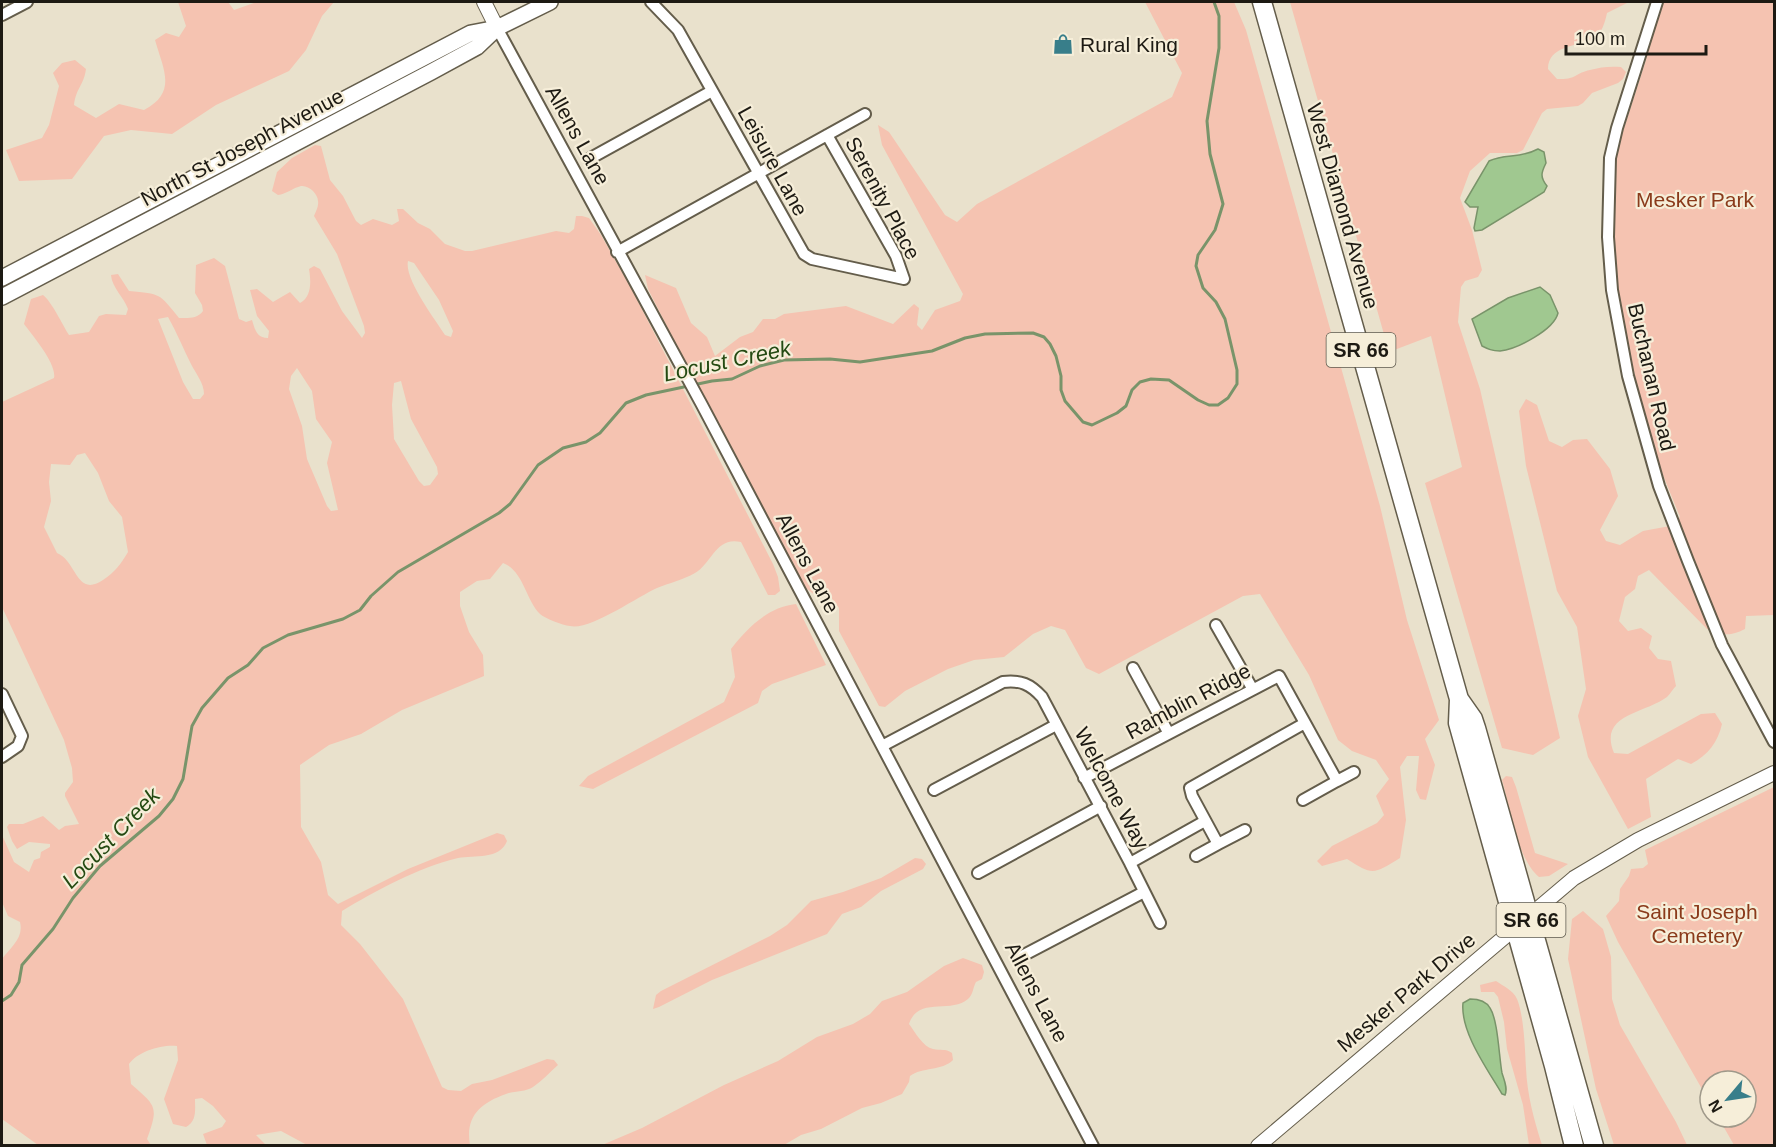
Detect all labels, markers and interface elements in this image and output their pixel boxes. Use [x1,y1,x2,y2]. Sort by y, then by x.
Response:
scale bar [1566,18,1706,56]
text: 100 m [1575,29,1625,49]
shop icon: Rural King [1051,32,1075,56]
place label: Rural King [1080,33,1178,56]
street label: Allens Lane [541,81,615,189]
street label: North St Joseph Avenue [137,84,347,210]
street label: West Diamond Avenue [1303,101,1383,311]
street label: Leisure Lane [734,102,812,220]
street label: Serenity Place [841,133,925,263]
park label: Mesker Park [1636,188,1754,211]
street label: Buchanan Road [1624,301,1680,453]
road number: SR 66 [1326,333,1396,367]
water label: Locust Creek [661,335,794,387]
street label: Allens Lane [772,509,844,617]
street label: Ramblin Ridge [1122,659,1254,743]
street label: Welcome Way [1070,723,1154,853]
water label: Locust Creek [57,782,166,893]
park label: Saint Joseph Cemetery [1636,900,1758,947]
road number: SR 66 [1496,903,1565,937]
street label: Mesker Park Drive [1332,928,1480,1056]
street label: Allens Lane [1001,938,1073,1046]
north arrow [1698,1069,1758,1129]
text: N [1705,1097,1726,1115]

